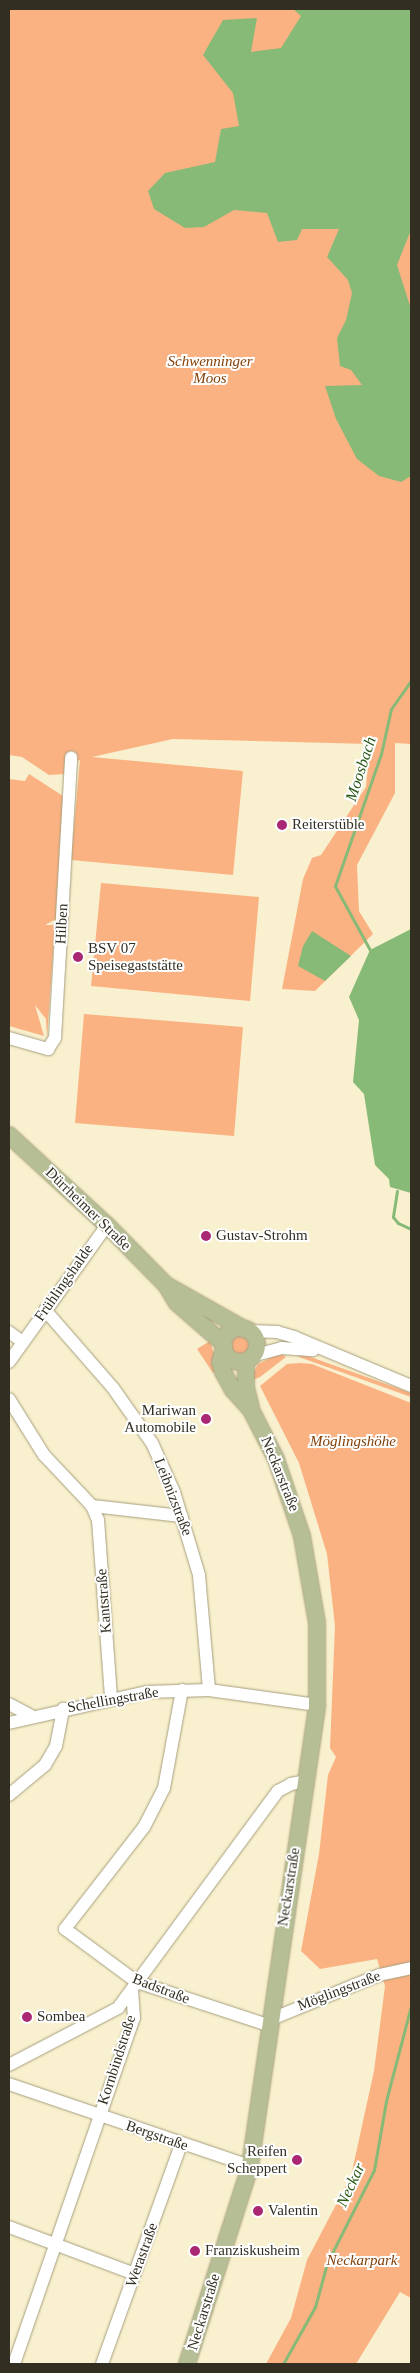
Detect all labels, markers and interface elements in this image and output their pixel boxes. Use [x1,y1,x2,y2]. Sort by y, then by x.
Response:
park label: Schwenninger Moos [168,352,252,387]
water label: Moosbach [342,734,380,804]
place label: Reiterstüble [292,816,364,834]
marker: Reiterstüble [276,819,288,831]
street label: Hilben [52,903,72,945]
place label: BSV 07 Speisegaststätte [88,939,183,974]
marker: BSV 07 Speisegaststätte [72,951,84,963]
street label: Dürrheimer Straße [41,1164,135,1254]
place label: Gustav-Strohm [216,1227,308,1245]
marker: Gustav-Strohm [200,1230,212,1242]
street label: Frühlingshalde [31,1241,97,1325]
place label: Mariwan Automobile [124,1401,196,1436]
marker: Mariwan Automobile [200,1413,212,1425]
park label: Möglingshöhe [310,1433,396,1451]
street label: Neckarstraße [257,1434,303,1514]
street label: Leibnizstraße [150,1456,196,1538]
street label: Kantstraße [93,1568,115,1634]
street label: Schellingstraße [66,1683,160,1717]
street label: Neckarstraße [274,1847,304,1927]
street label: Möglingstraße [295,1967,383,2015]
street label: Badstraße [130,1970,192,2008]
place label: Sombea [37,2008,85,2026]
marker: Sombea [21,2011,33,2023]
street label: Kornbindstraße [94,2013,140,2107]
street label: Bergstraße [123,2117,191,2155]
place label: Reifen Scheppert [227,2142,287,2177]
marker: Reifen Scheppert [291,2154,303,2166]
water label: Neckar [333,2160,369,2210]
place label: Valentin [268,2202,318,2220]
marker: Valentin [252,2205,264,2217]
street label: Werastraße [122,2220,162,2290]
place label: Franziskusheim [205,2242,300,2260]
marker: Franziskusheim [189,2245,201,2257]
park label: Neckarpark [327,2252,397,2270]
street label: Neckarstraße [184,2272,224,2352]

